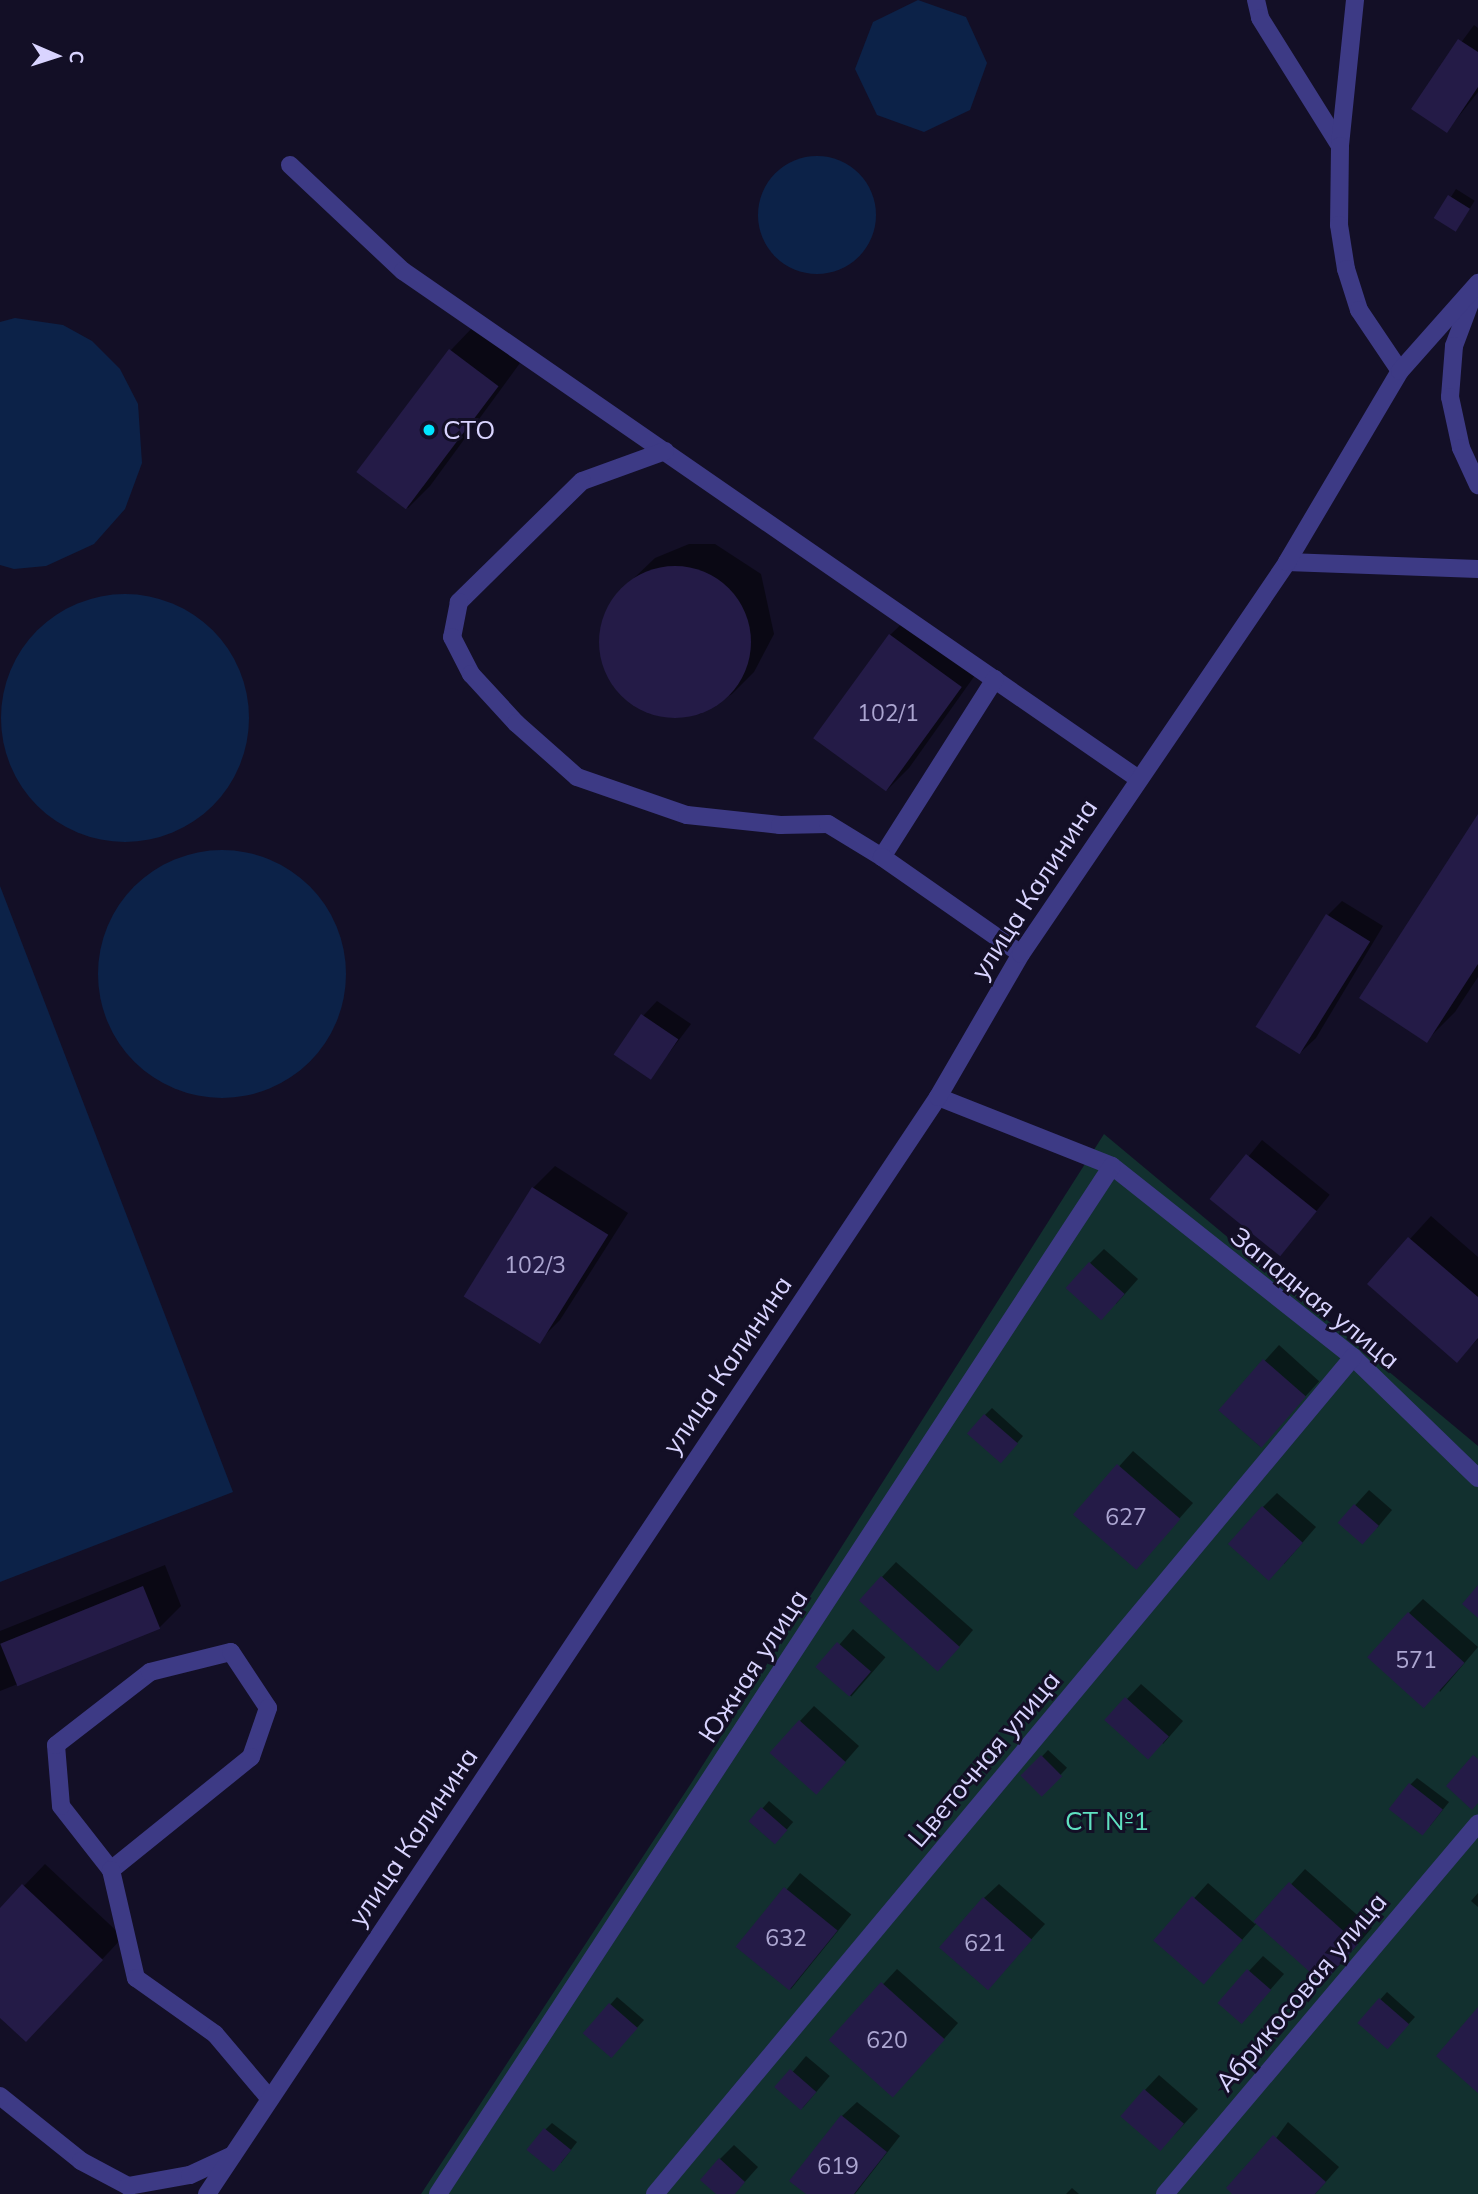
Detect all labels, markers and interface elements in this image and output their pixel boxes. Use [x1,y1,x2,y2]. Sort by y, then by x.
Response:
north arrow [21,21,91,91]
text: С [65,50,89,64]
place label: СТО [443,414,495,446]
marker: СТО [421,422,437,438]
house number: 102/1 [857,699,919,727]
street label: улица Калинина [964,793,1104,985]
street label: Западная улица [1224,1220,1406,1376]
house number: 102/3 [504,1251,566,1279]
street label: улица Калинина [656,1270,798,1460]
house number: 627 [1105,1503,1147,1531]
street label: Южная улица [692,1584,814,1748]
house number: 571 [1395,1646,1437,1674]
street label: Цветочная улица [901,1665,1067,1853]
street label: улица Калинина [342,1742,484,1932]
park label: СТ №1 [1065,1805,1149,1837]
street label: Абрикосовая улица [1209,1886,1393,2098]
house number: 632 [765,1924,807,1952]
house number: 621 [964,1929,1006,1957]
house number: 620 [866,2026,908,2054]
house number: 619 [817,2152,859,2180]

